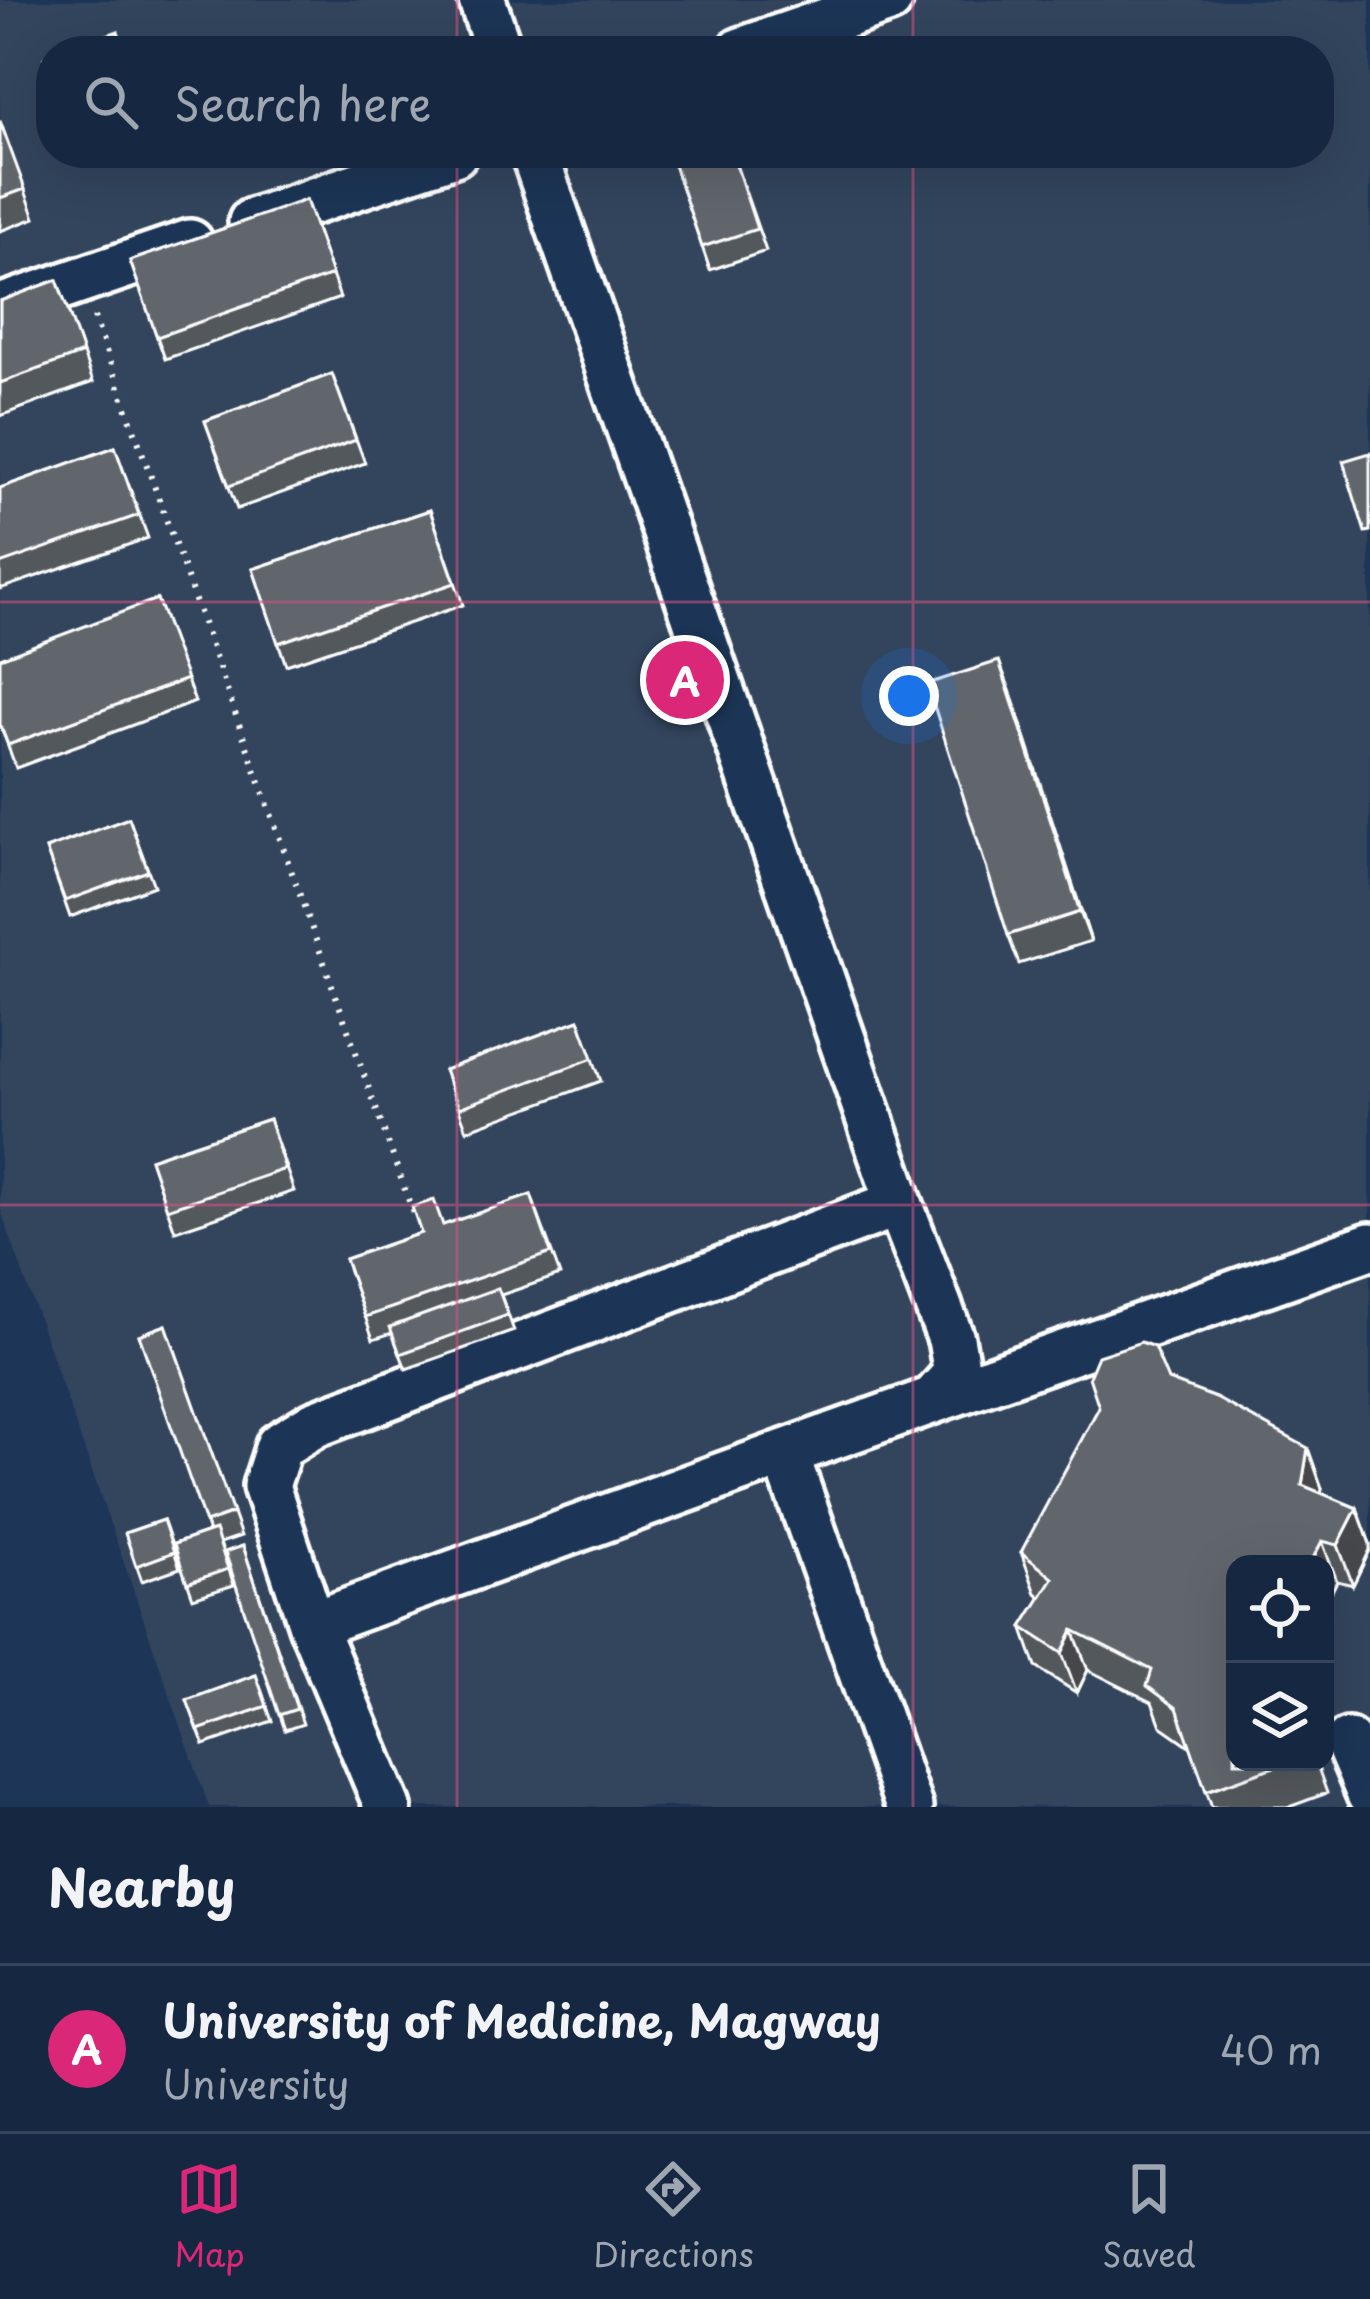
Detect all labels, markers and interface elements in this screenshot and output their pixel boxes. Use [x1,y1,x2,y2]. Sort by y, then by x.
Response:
search box [36,36,1334,168]
text: Search here [174,68,431,136]
icon: search [78,69,144,135]
pin: A [646,635,724,725]
your location [879,666,939,726]
map controls [1226,1555,1334,1771]
button: locate [1226,1555,1334,1663]
button: layers [1226,1663,1334,1771]
text: Nearby [48,1847,235,1924]
text: University of Medicine, Magway [162,1985,881,2053]
text: A [72,2019,102,2078]
text: 40 m [1220,2019,1322,2078]
text: University [162,2053,349,2112]
tab: Map [174,2156,245,2278]
tab: Directions [593,2156,754,2278]
tab: Saved [1102,2156,1196,2278]

